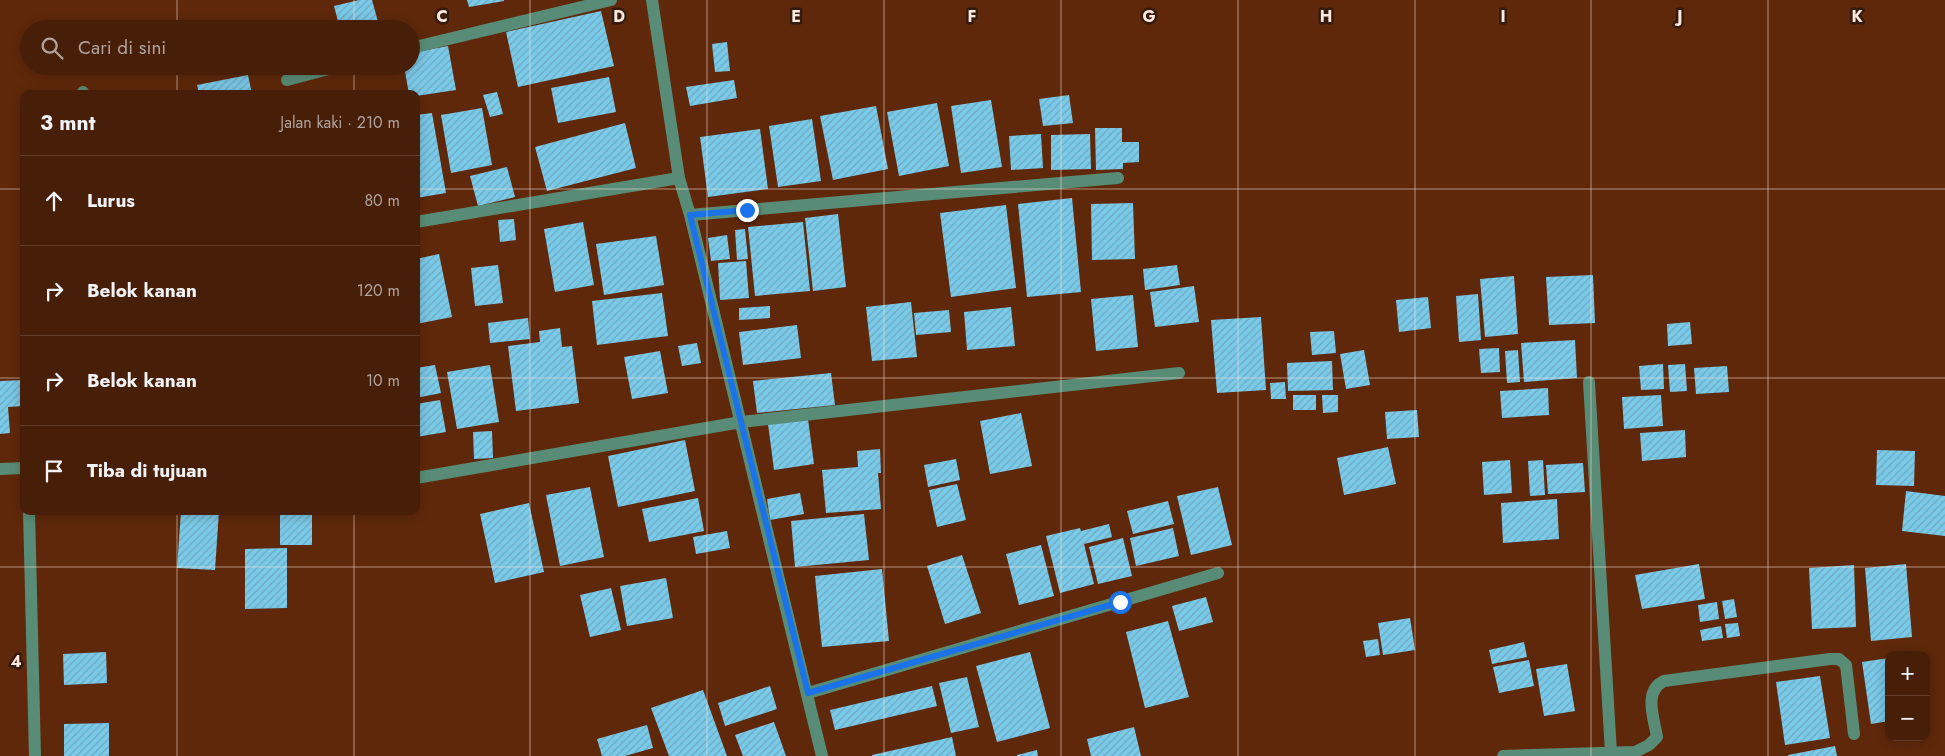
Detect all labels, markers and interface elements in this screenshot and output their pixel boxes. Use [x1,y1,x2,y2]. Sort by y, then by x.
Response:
text: C [436,5,448,28]
text: D [613,5,625,28]
text: E [791,5,801,28]
text: F [968,5,976,28]
text: G [1142,5,1156,28]
text: H [1320,5,1332,28]
text: I [1500,5,1506,28]
text: J [1674,5,1683,28]
text: K [1851,5,1863,28]
search box [20,20,420,75]
icon: search [38,34,66,62]
text: Cari di sini [78,34,166,61]
text: 3 mnt [40,108,95,138]
text: Jalan kaki · 210 m [280,111,400,134]
icon: ahead [40,187,68,215]
text: Lurus [87,187,135,214]
text: 80 m [364,189,400,212]
route end [736,199,759,222]
icon: right [40,277,68,305]
text: Belok kanan [87,277,197,304]
text: 120 m [357,279,400,302]
icon: right [40,367,68,395]
text: Belok kanan [87,367,197,394]
text: 10 m [366,369,400,392]
icon: arrive [40,457,68,485]
text: Tiba di tujuan [87,457,207,484]
route start [1109,591,1132,614]
text: 4 [10,650,22,673]
map controls [1885,651,1930,741]
button: + [1885,651,1930,696]
button: − [1885,696,1930,741]

